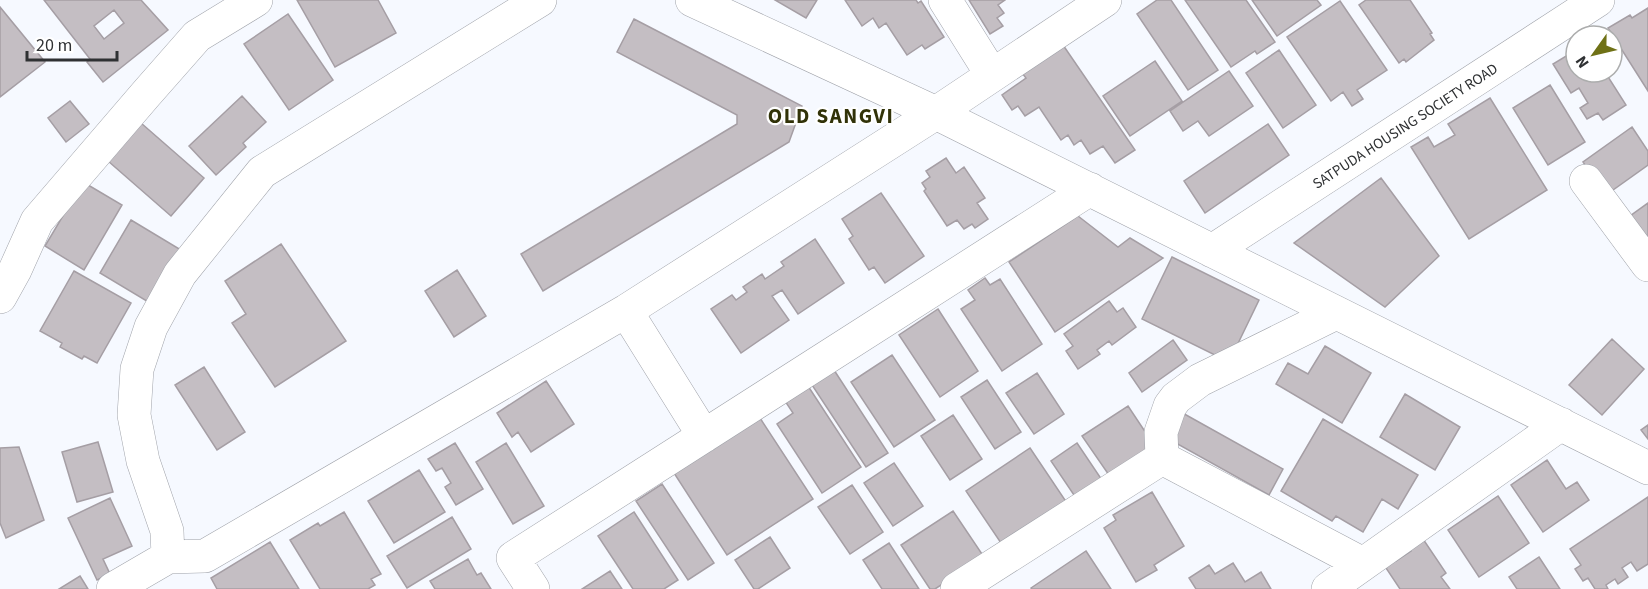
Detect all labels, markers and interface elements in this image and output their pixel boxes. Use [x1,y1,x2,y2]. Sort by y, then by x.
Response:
scale bar [27,24,117,62]
north arrow [1564,24,1624,84]
text: 20 m [36,33,72,58]
text: N [1570,51,1594,72]
street label: SATPUDA HOUSING SOCIETY ROAD [1309,59,1502,194]
district label: OLD SANGVI [768,101,894,131]

